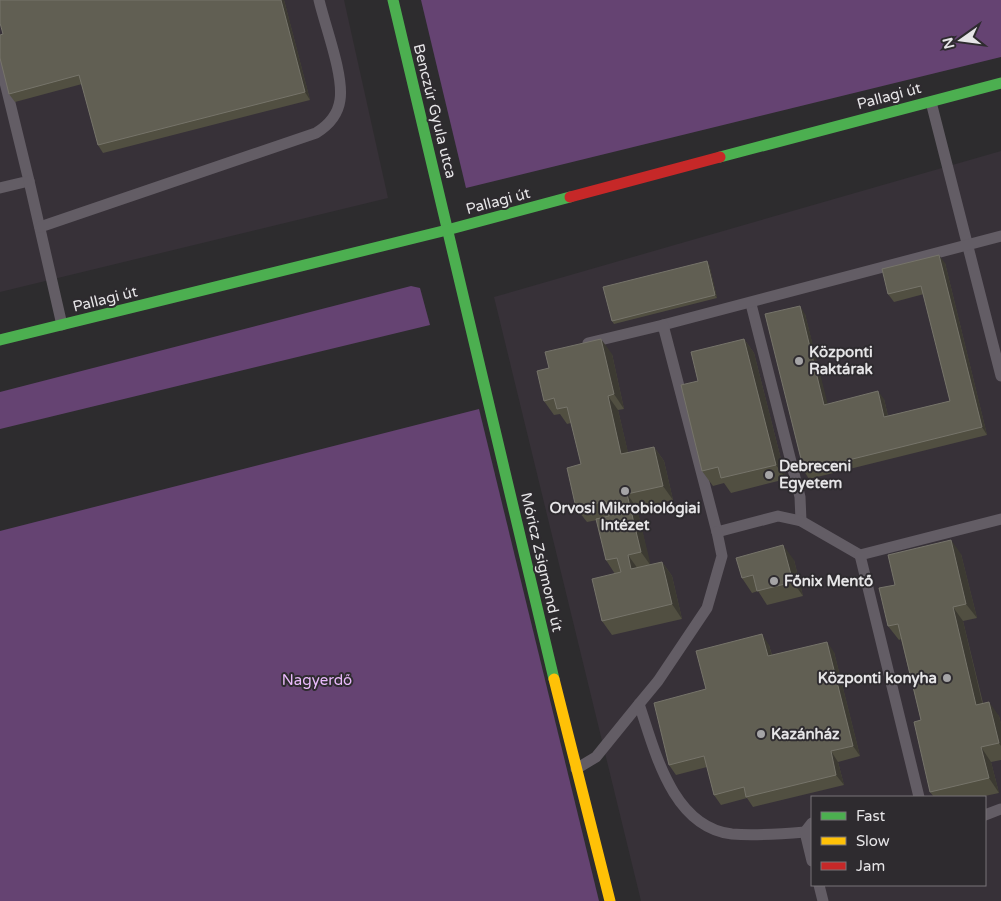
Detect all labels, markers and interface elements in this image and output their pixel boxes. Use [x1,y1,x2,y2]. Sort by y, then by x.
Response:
north arrow [936,15,986,65]
text: N [939,36,958,51]
street label: Benczúr Gyula utca [410,42,460,180]
street label: Pallagi út [855,79,923,113]
street label: Pallagi út [464,184,532,218]
street label: Pallagi út [71,282,139,316]
place label: Központi Raktárak [809,343,873,378]
marker: Központi Raktárak [793,355,805,367]
place label: Debreceni Egyetem [779,457,851,493]
marker: Debreceni Egyetem [763,469,775,481]
marker: Orvosi Mikrobiológiai Intézet [619,485,631,497]
street label: Móricz Zsigmond út [517,491,567,634]
place label: Orvosi Mikrobiológiai Intézet [549,499,701,534]
place label: Főnix Mentő [784,572,873,590]
marker: Főnix Mentő [768,575,780,587]
place label: Központi konyha [818,669,937,688]
park label: Nagyerdő [282,671,352,689]
marker: Központi konyha [941,672,953,684]
place label: Kazánház [771,725,840,743]
marker: Kazánház [755,728,767,740]
legend [811,796,986,886]
text: Fast [856,807,886,825]
text: Slow [856,832,890,850]
text: Jam [856,857,885,875]

